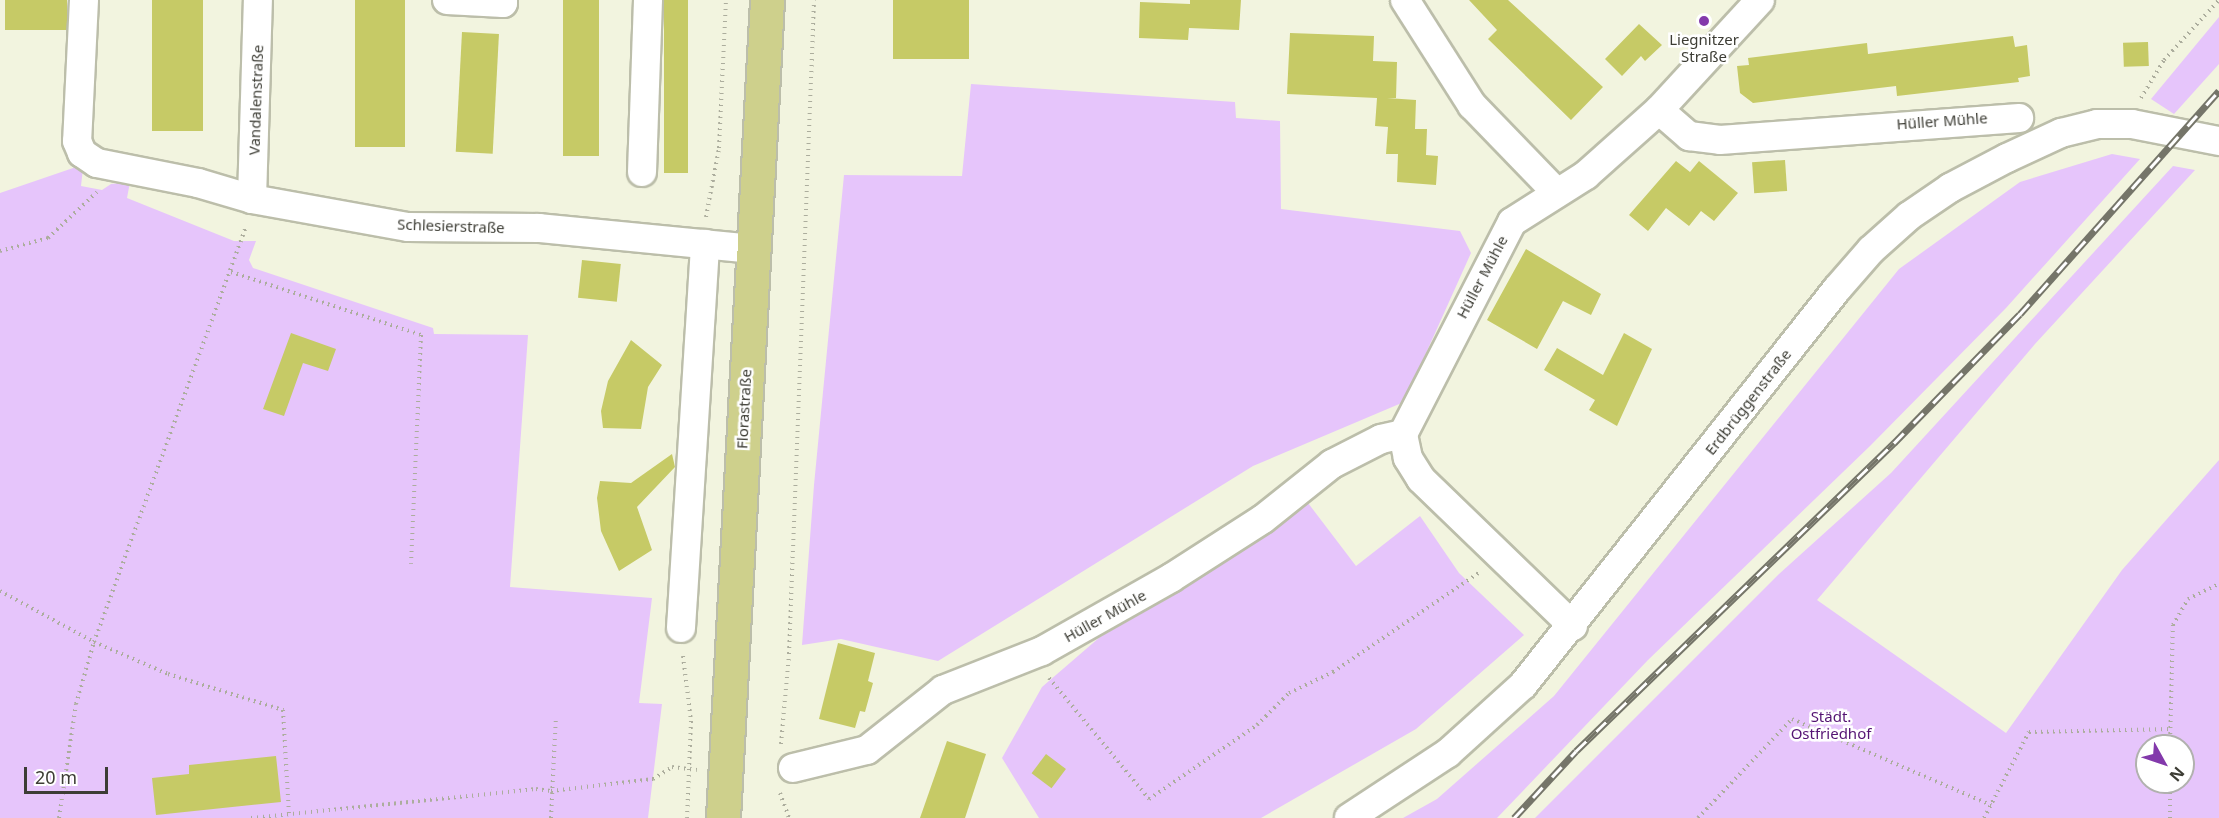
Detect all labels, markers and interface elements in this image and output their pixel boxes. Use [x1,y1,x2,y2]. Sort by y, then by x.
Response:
marker: Liegnitzer Straße [1697,14,1711,28]
place label: Liegnitzer Straße [1669,30,1739,65]
street label: Vandalenstraße [245,44,267,156]
street label: Hüller Mühle [1896,109,1988,133]
street label: Schlesierstraße [397,215,505,237]
street label: Hüller Mühle [1453,233,1511,321]
street label: Erdbrüggenstraße [1701,346,1795,458]
street label: Florastraße [733,369,755,449]
street label: Hüller Mühle [1061,586,1149,646]
park label: Städt. Ostfriedhof [1791,707,1871,742]
north arrow [2135,734,2195,794]
scale bar [27,755,111,793]
text: N [2165,762,2190,786]
text: 20 m [35,765,77,789]

